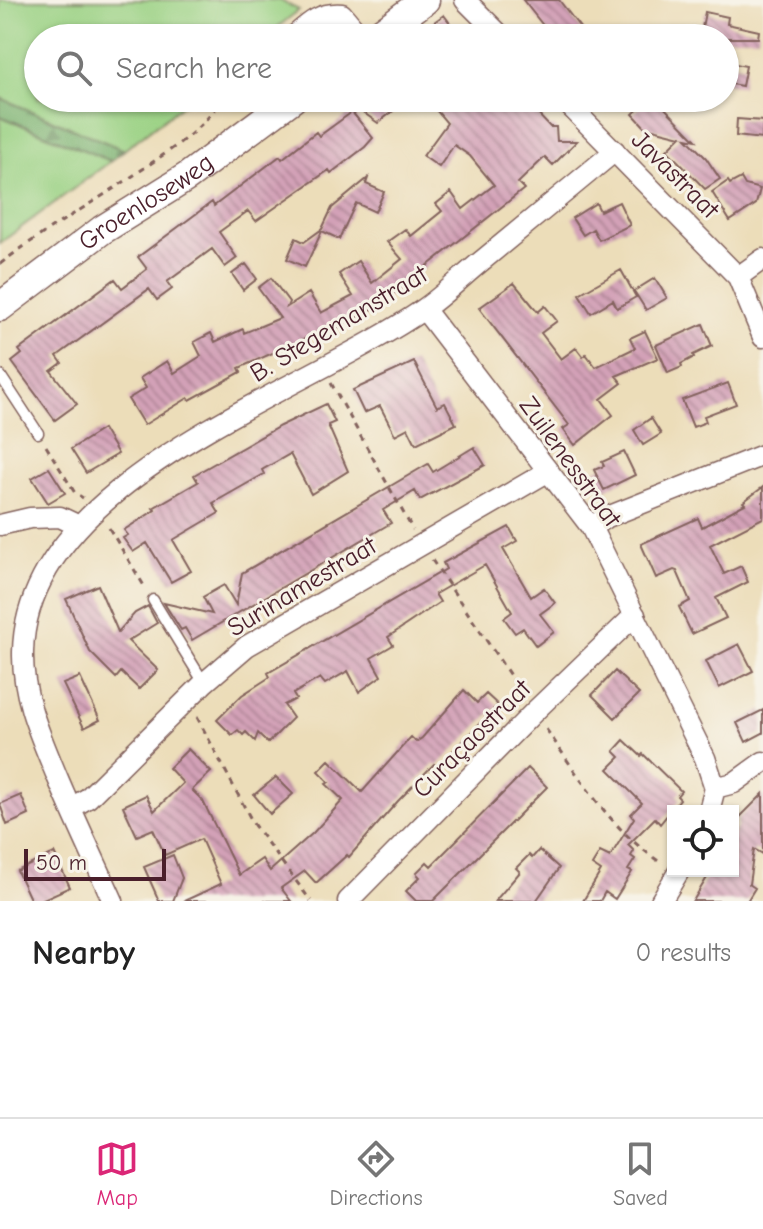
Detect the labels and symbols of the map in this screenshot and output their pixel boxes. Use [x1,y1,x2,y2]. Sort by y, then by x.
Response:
street label: Javastraat [625,125,726,226]
street label: Groenloseweg [73,147,220,257]
street label: B. Stegemanstraat [245,259,434,389]
street label: Zuilenesstraat [513,391,628,534]
street label: Surinamestraat [222,530,383,643]
street label: Curaçaostraat [407,673,538,804]
scale bar [24,845,166,881]

